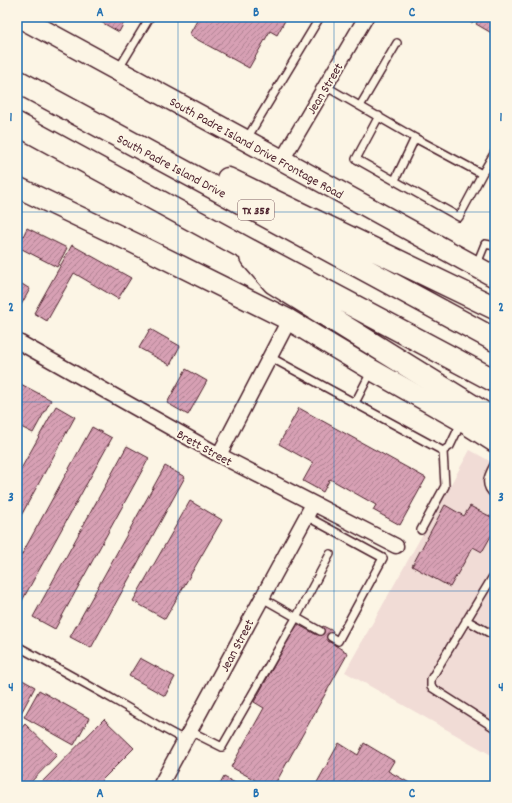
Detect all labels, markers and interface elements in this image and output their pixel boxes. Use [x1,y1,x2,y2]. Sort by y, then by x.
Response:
text: A [96,4,104,23]
text: B [253,4,259,23]
text: C [409,4,416,23]
street label: Jean Street [303,60,349,119]
street label: South Padre Island Drive Frontage Road [167,93,347,201]
text: 1 [10,109,13,128]
text: 1 [500,109,503,128]
street label: South Padre Island Drive [115,130,229,200]
road number: TX 358 [238,200,274,220]
text: 2 [8,299,14,318]
text: 2 [498,299,504,318]
street label: Brett Street [173,426,235,472]
text: 3 [8,489,14,508]
text: 3 [498,489,504,508]
street label: Jean Street [216,616,260,676]
text: 4 [8,679,14,698]
text: 4 [498,679,504,698]
text: A [96,785,104,803]
text: B [253,785,259,803]
text: C [409,785,416,803]

